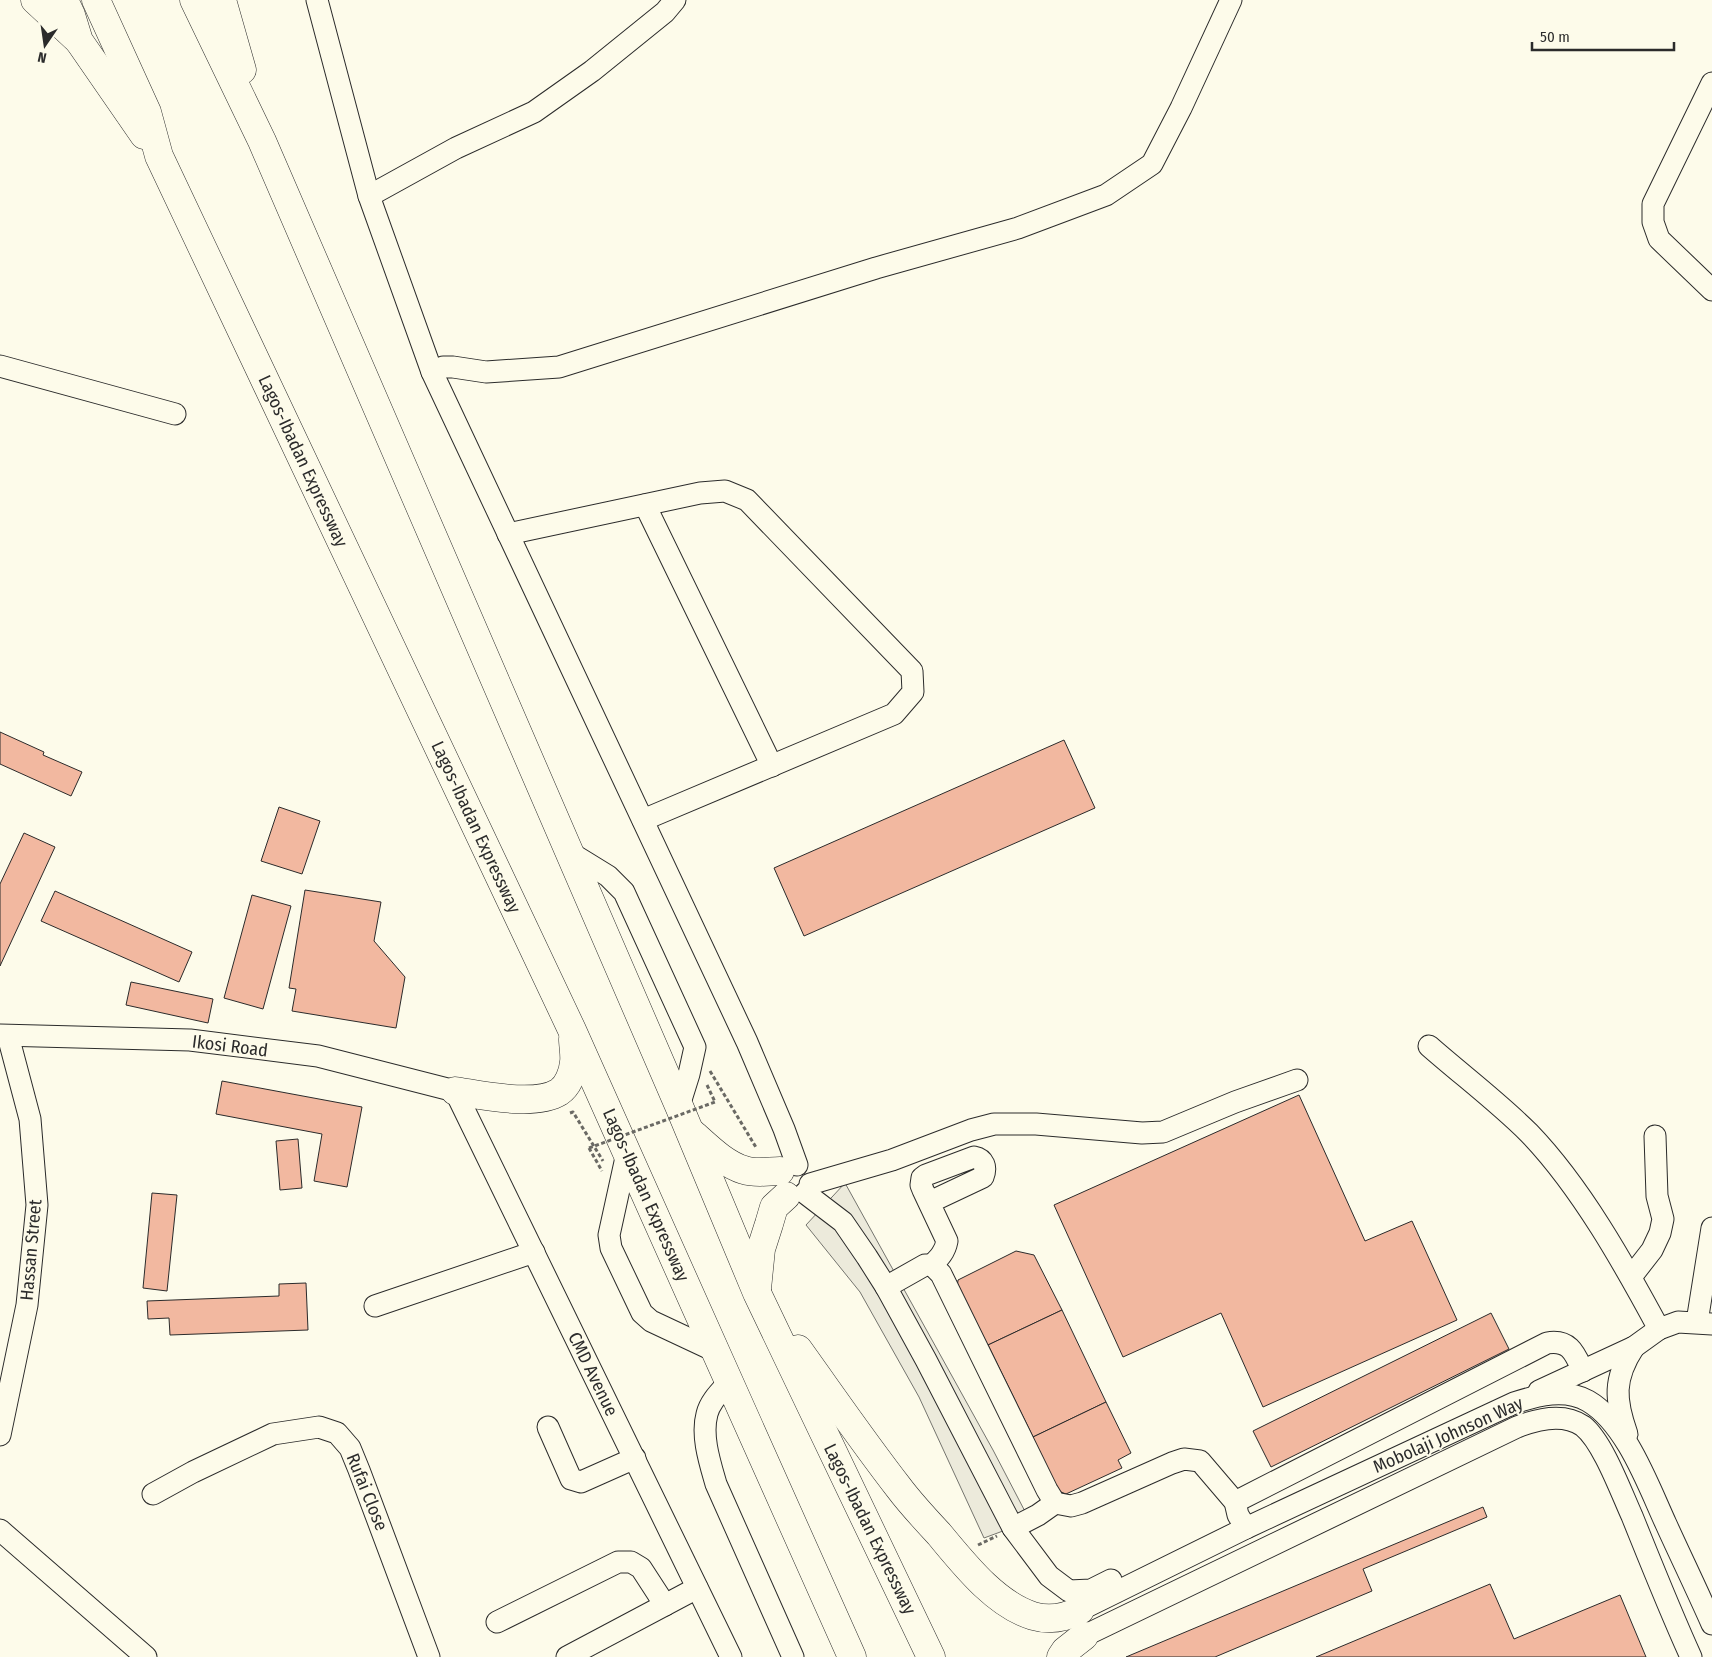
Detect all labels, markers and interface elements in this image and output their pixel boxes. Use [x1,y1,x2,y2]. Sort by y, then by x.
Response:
north arrow [20,20,70,70]
scale bar [1532,20,1674,52]
text: 50 m [1540,28,1570,46]
text: N [36,48,48,66]
street label: Lagos-Ibadan Expressway [253,372,353,550]
street label: Lagos-Ibadan Expressway [426,738,526,916]
street label: Ikosi Road [191,1030,269,1062]
street label: Lagos-Ibadan Expressway [598,1105,694,1285]
street label: Hassan Street [16,1198,46,1302]
street label: CMD Avenue [563,1328,623,1420]
street label: Mobolaji Johnson Way [1370,1392,1526,1478]
street label: Lagos-Ibadan Expressway [819,1440,921,1618]
street label: Rufai Close [342,1450,393,1534]

